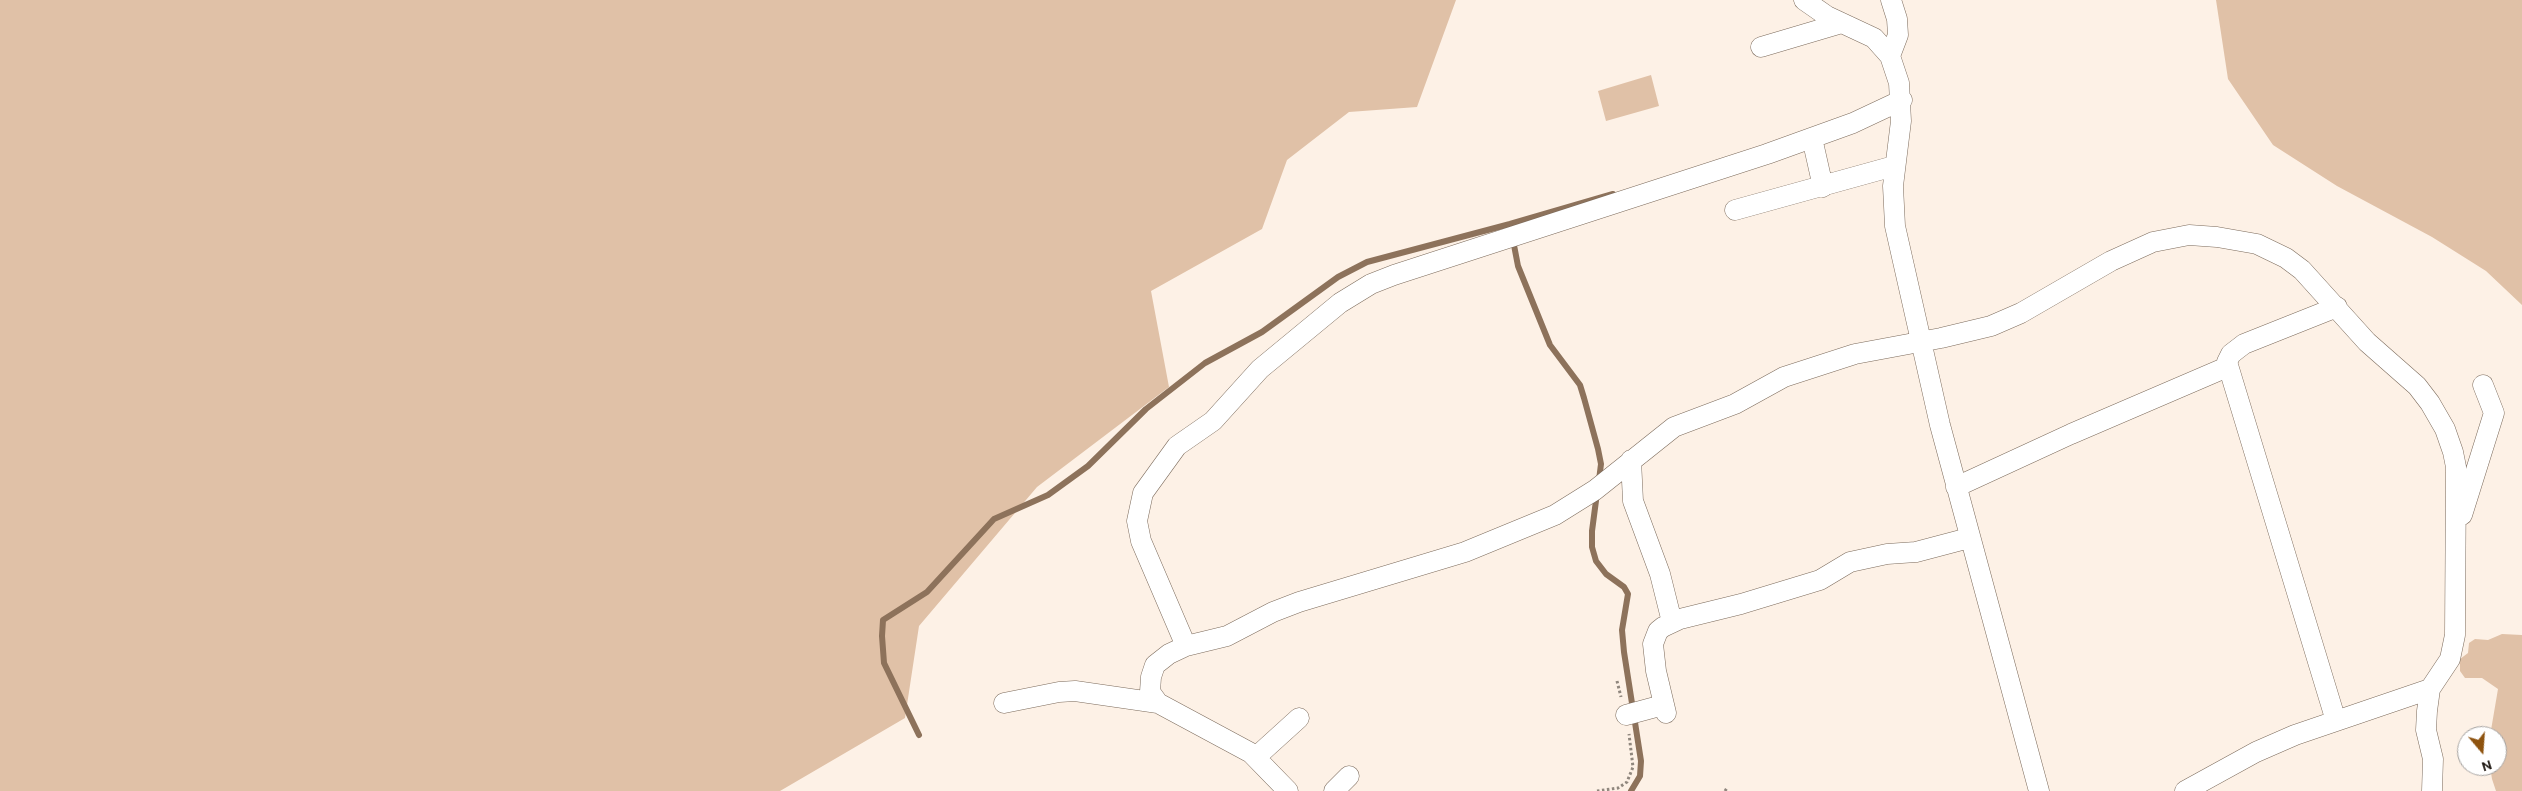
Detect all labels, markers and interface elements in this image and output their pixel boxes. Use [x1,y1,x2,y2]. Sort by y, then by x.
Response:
north arrow [2457,726,2507,776]
text: N [2479,755,2494,774]

